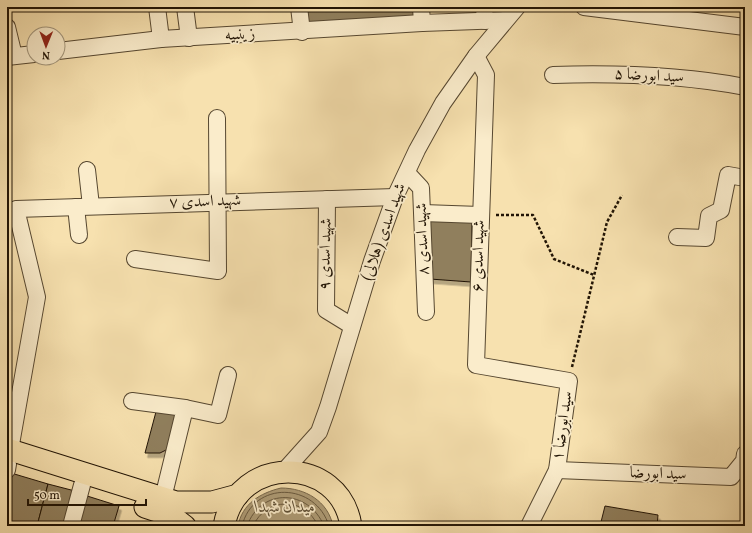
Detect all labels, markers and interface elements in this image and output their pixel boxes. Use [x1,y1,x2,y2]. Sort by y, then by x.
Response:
street label: زینبیه [224,23,256,47]
north arrow [26,26,66,66]
text: N [42,47,50,62]
street label: سید ابورضا ۵ [614,63,684,89]
street label: شهید اسدی (هلالی) [356,180,412,284]
street label: شهید اسدی ۷ [168,190,242,214]
street label: شهید اسدی ۸ [411,202,435,276]
street label: شهید اسدی ۹ [314,218,338,290]
street label: شهید اسدی ۶ [467,220,491,292]
street label: سید ابورضا ۱ [547,390,579,462]
street label: سید ابورضا [629,462,687,486]
scale bar [28,481,146,507]
text: 50 m [34,488,60,504]
water label: میدان شهدا [254,496,315,519]

